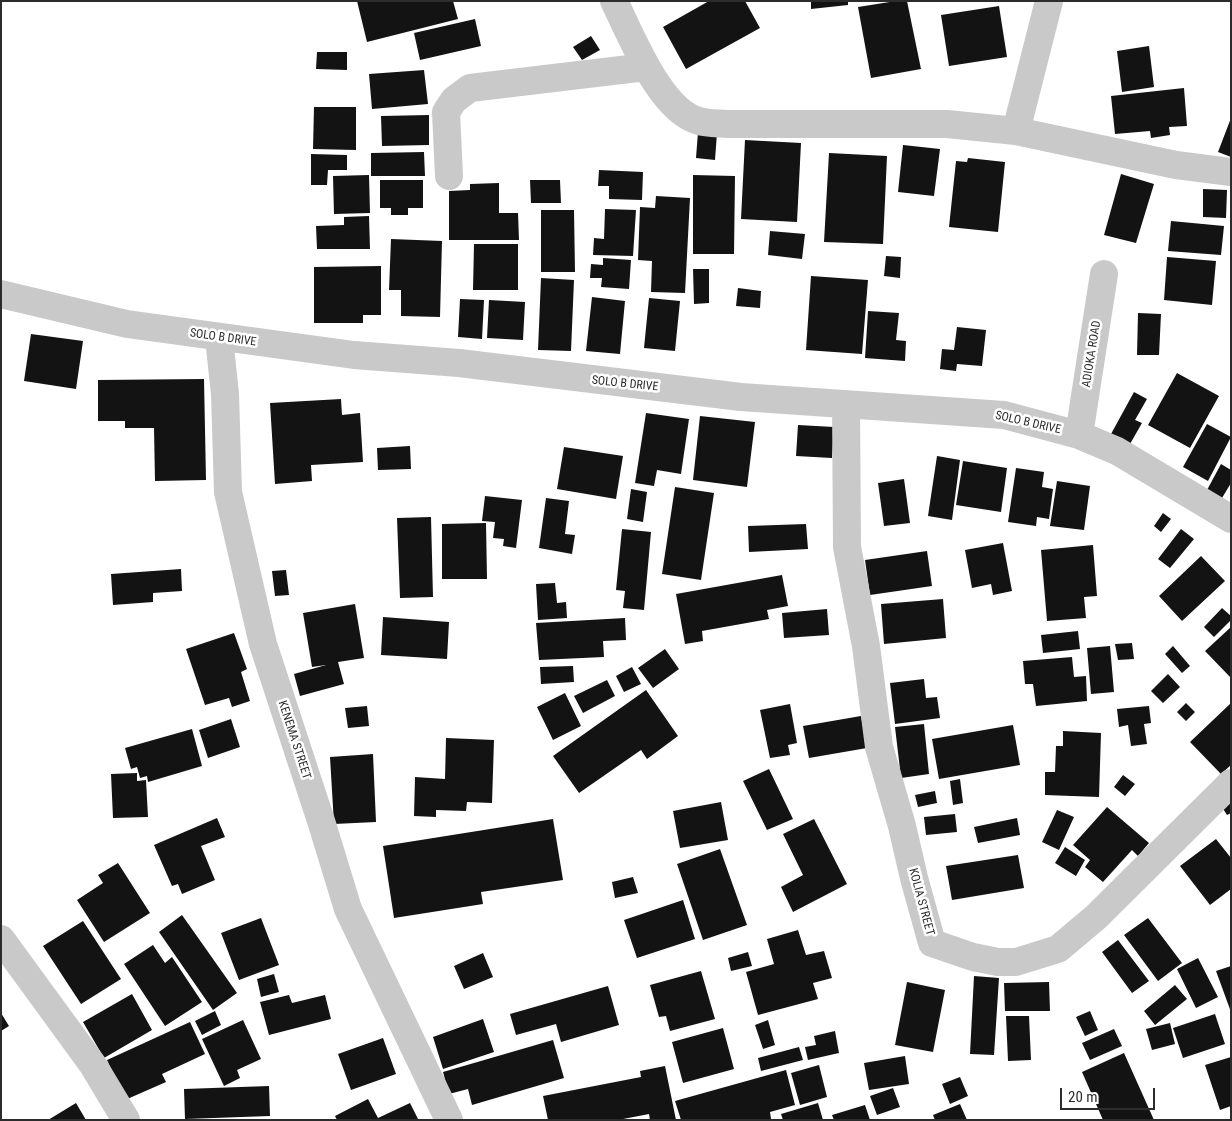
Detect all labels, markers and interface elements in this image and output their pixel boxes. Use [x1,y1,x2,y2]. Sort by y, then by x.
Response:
street label: ADIOKA ROAD [1080,320,1104,388]
street label: SOLO B DRIVE [189,326,257,350]
street label: SOLO B DRIVE [591,373,659,395]
street label: SOLO B DRIVE [994,408,1062,438]
street label: KENEMA STREET [275,699,313,781]
street label: KOLIA STREET [905,867,937,937]
scale bar [1062,1078,1157,1110]
text: 20 m [1068,1088,1098,1106]

